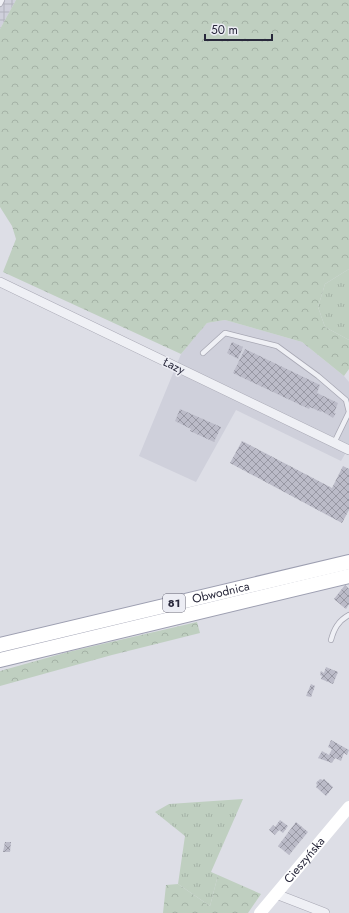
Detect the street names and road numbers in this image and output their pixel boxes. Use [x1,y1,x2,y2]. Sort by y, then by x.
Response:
street label: Łazy [159,353,189,379]
street label: Obwodnica [190,577,252,608]
road number: 81 [163,594,185,612]
street label: Cieszyńska [280,833,329,887]

